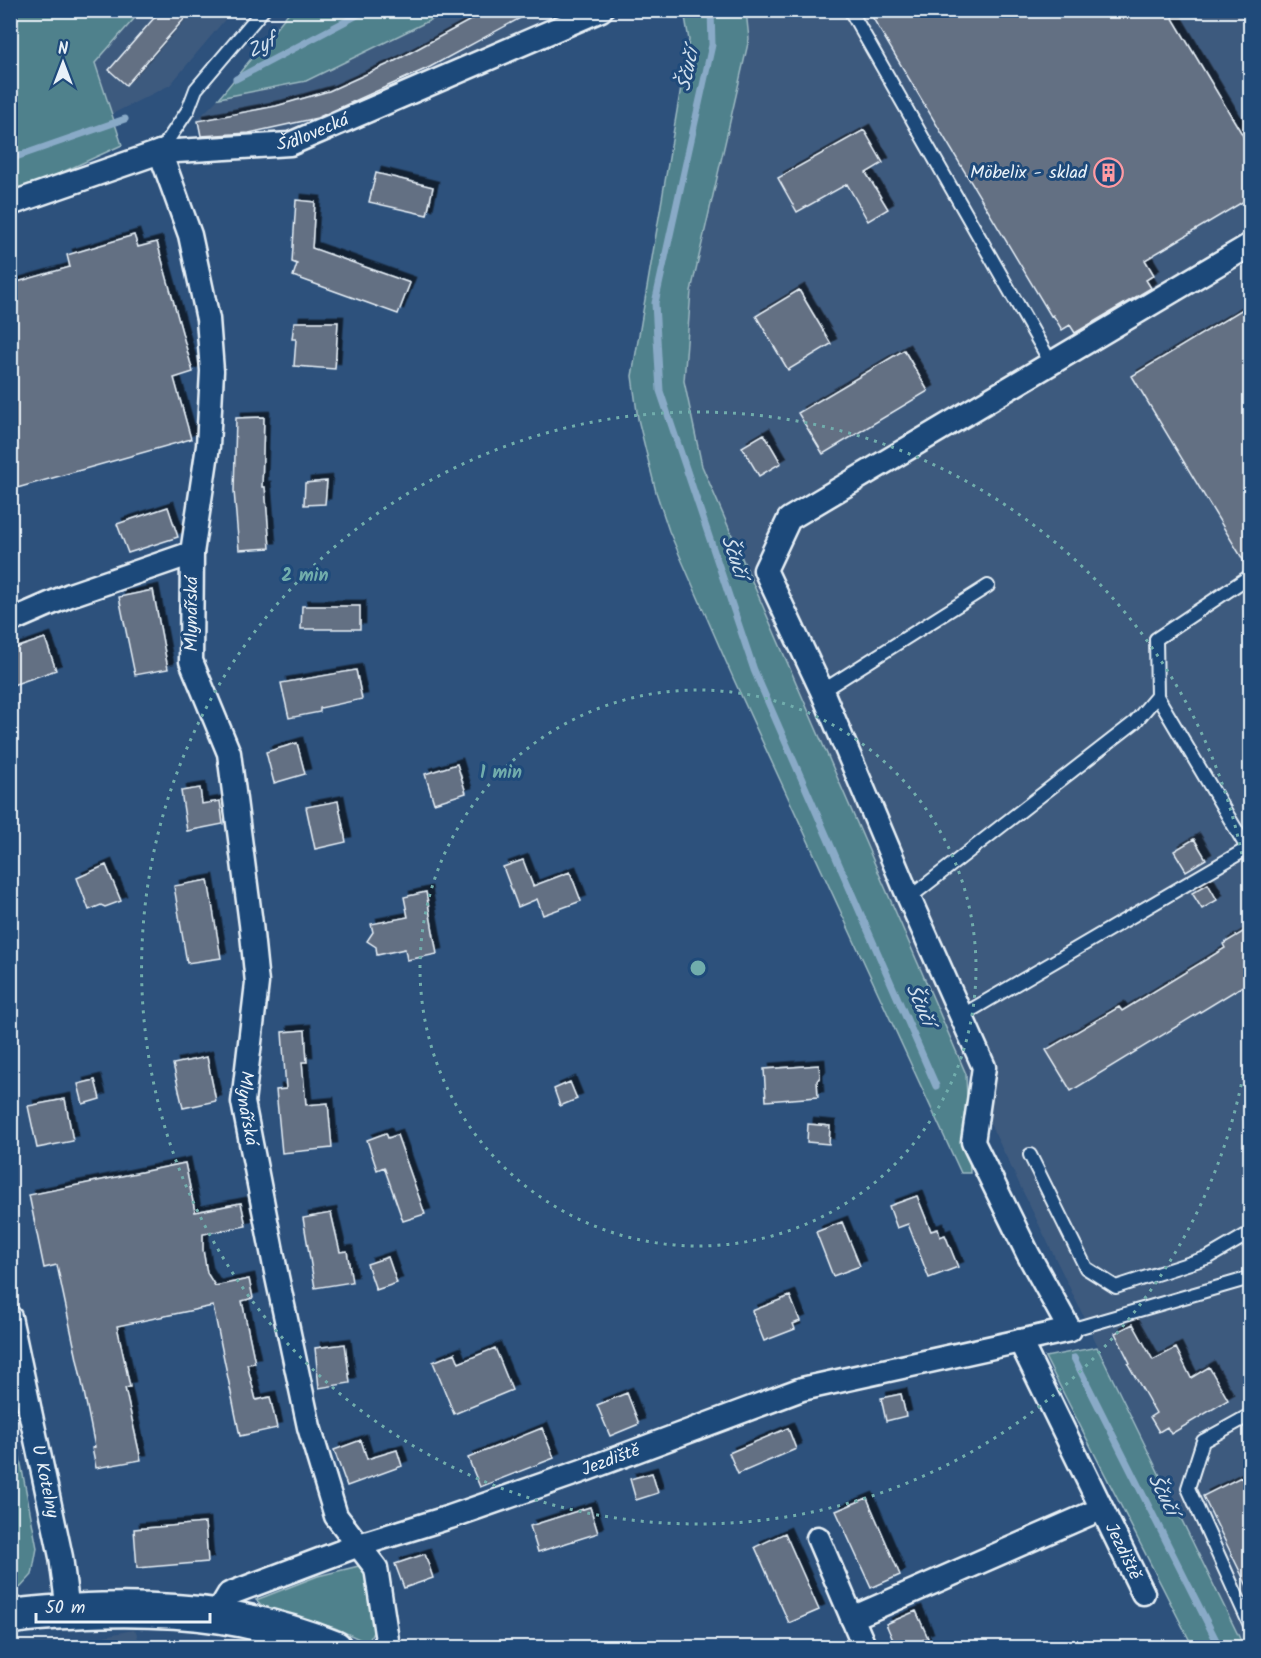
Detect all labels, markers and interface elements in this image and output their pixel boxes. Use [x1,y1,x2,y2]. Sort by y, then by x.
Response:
water label: Zyf [242,23,287,68]
north arrow [33,33,93,93]
text: N [58,37,68,62]
water label: Ščučí [669,39,711,94]
street label: Šídlovecká [276,105,355,159]
building icon: Möbelix - sklad [1092,157,1124,189]
place label: Möbelix - sklad [970,159,1088,188]
water label: Ščučí [711,532,757,589]
text: 2 min [282,562,328,591]
street label: Mlynářská [178,575,207,652]
text: 1 min [480,759,522,788]
centre of rings [688,958,708,978]
water label: Ščučí [896,979,945,1038]
street label: Mlynářská [228,1069,266,1150]
street label: Jezdiště [578,1436,645,1484]
street label: U Kotelny [23,1442,67,1521]
water label: Ščučí [1138,1469,1189,1528]
street label: Jezdiště [1096,1518,1149,1586]
scale bar [36,1586,210,1624]
text: 50 m [45,1594,85,1623]

